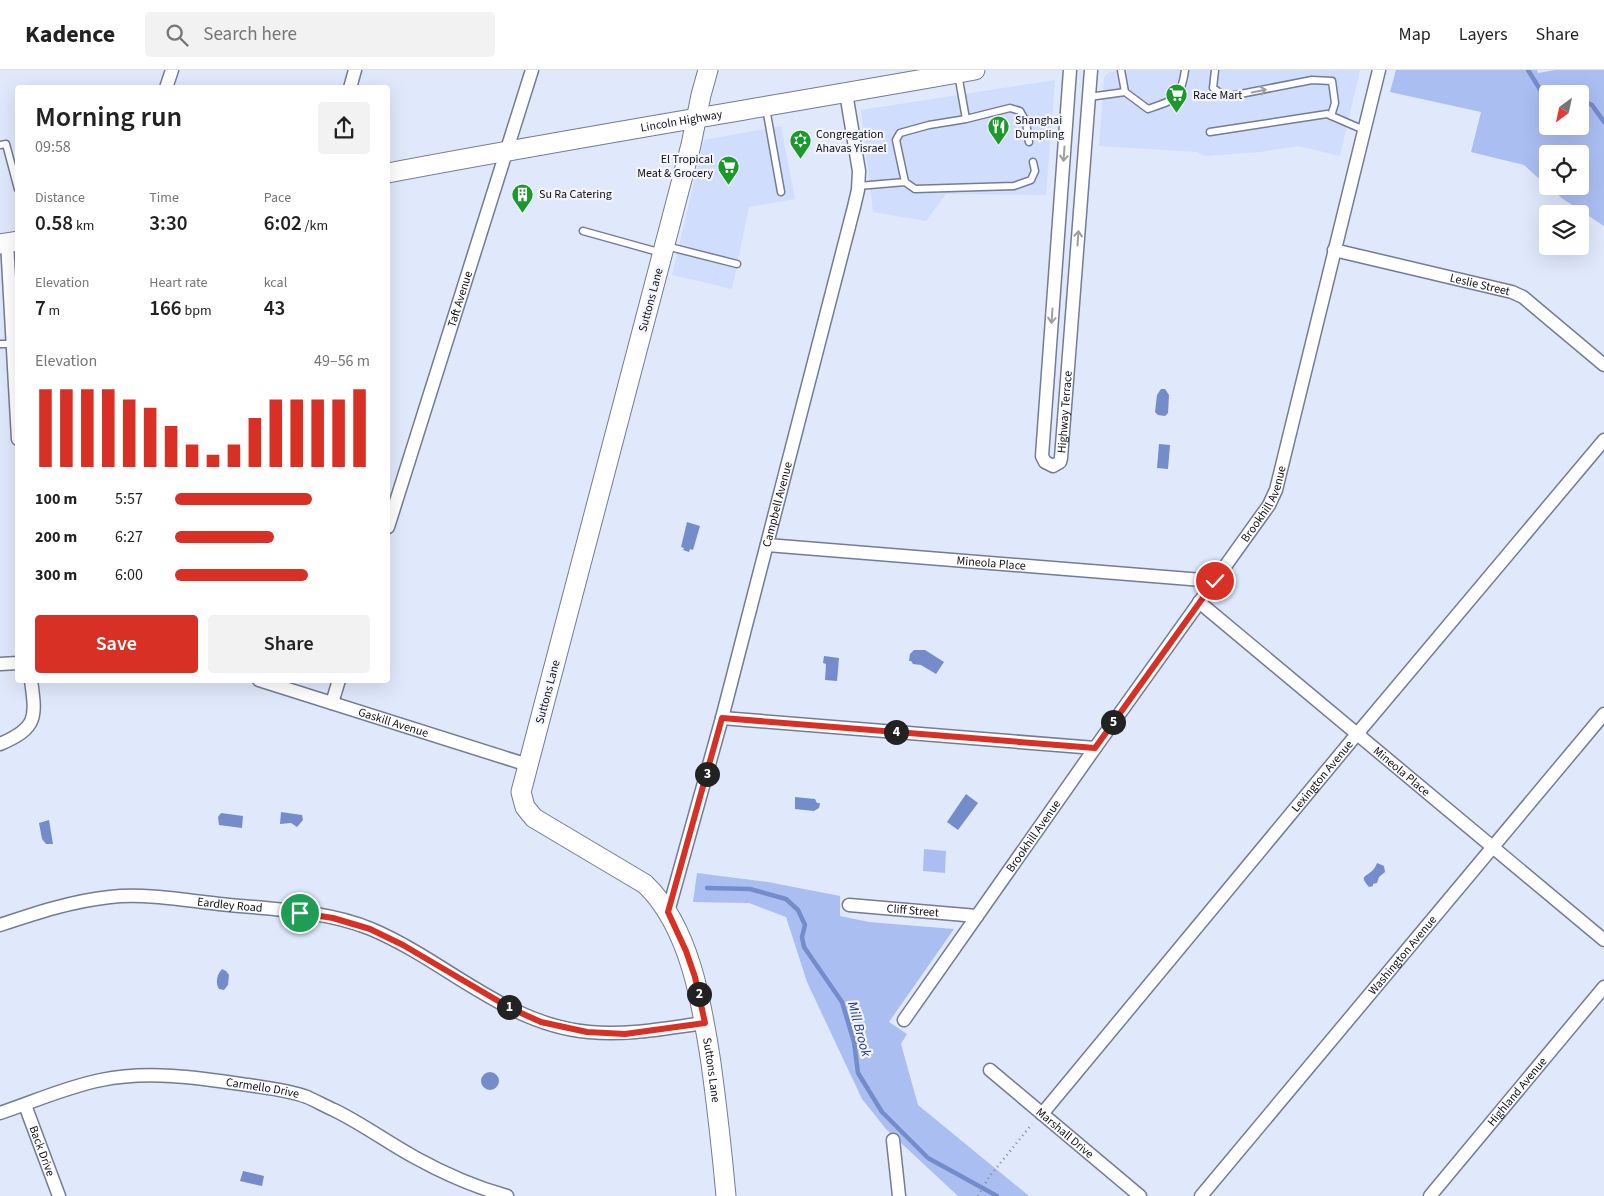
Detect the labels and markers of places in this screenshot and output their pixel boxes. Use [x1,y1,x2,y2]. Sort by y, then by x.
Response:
supermarket icon: Race Mart [1165,83,1189,114]
place label: Race Mart [1193,87,1242,104]
place label: Shanghai Dumpling [1015,112,1064,143]
restaurant icon: Shanghai Dumpling [987,115,1011,146]
place label: Congregation Ahavas Yisrael [816,126,887,157]
synagogue icon: Congregation Ahavas Yisrael [788,129,812,160]
place label: El Tropical Meat & Grocery [637,151,713,182]
supermarket icon: El Tropical Meat & Grocery [717,154,741,185]
building icon: Su Ra Catering [511,182,535,213]
place label: Su Ra Catering [539,186,612,203]
pin [1194,560,1236,602]
pin: 5 [1100,710,1126,734]
pin: 4 [884,720,908,744]
pin: 3 [694,762,720,786]
pin [279,892,321,934]
pin: 2 [686,982,712,1006]
pin: 1 [496,994,522,1020]

